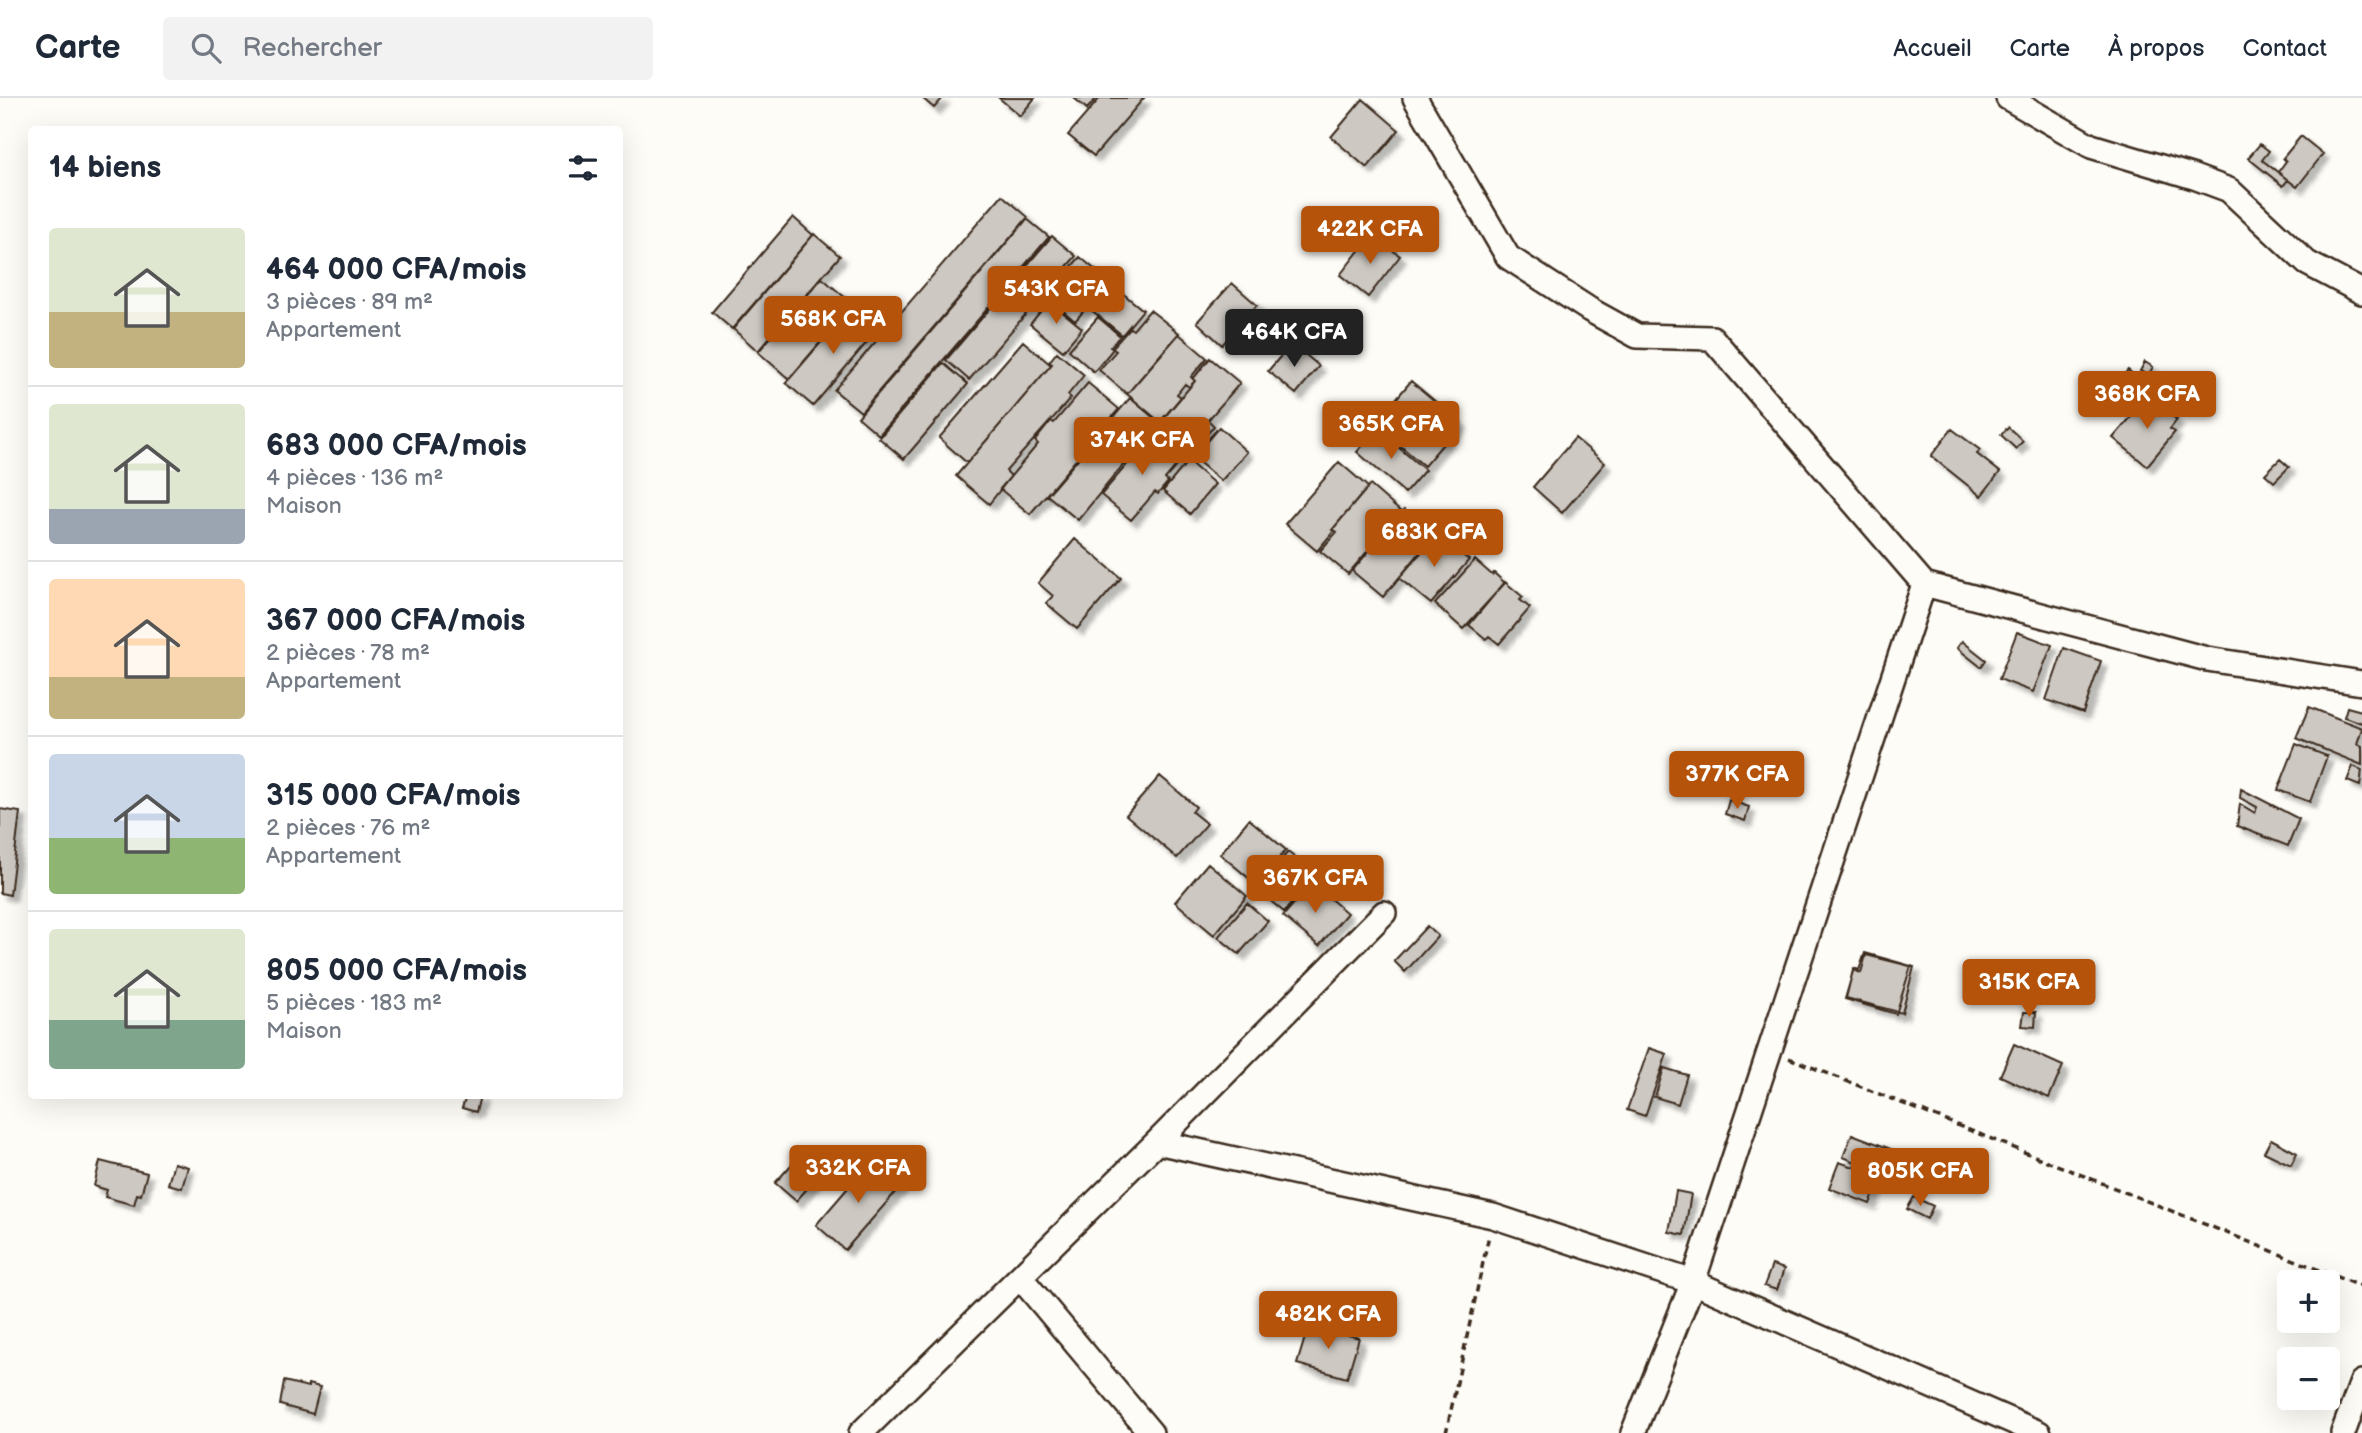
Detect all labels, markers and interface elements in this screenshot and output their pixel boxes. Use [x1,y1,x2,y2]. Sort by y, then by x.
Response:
search box [163,17,653,80]
text: Carte [35,28,121,68]
icon: search [187,29,225,67]
text: Rechercher [243,33,382,64]
text: Accueil [1893,34,1972,63]
text: Carte [2010,34,2070,63]
text: À propos [2108,34,2204,63]
text: Contact [2242,34,2327,63]
icon: filters [564,149,602,187]
text: 14 biens [49,150,161,186]
pin: 422K CFA [1298,206,1442,266]
text: 422K CFA [1317,215,1423,243]
text: 464 000 CFA/mois [266,252,526,288]
icon: home [105,256,189,340]
pin: 543K CFA [984,266,1128,326]
text: 543K CFA [1004,275,1108,303]
text: 3 pièces · 89 m² [266,288,433,316]
pin: 568K CFA [761,296,905,356]
text: 568K CFA [780,305,886,333]
pin: 464K CFA [1222,310,1366,369]
text: Appartement [266,316,401,344]
text: 464K CFA [1241,318,1347,346]
pin: 368K CFA [2075,372,2219,431]
text: 368K CFA [2094,380,2200,408]
pin: 365K CFA [1319,402,1463,461]
text: 365K CFA [1338,410,1444,438]
pin: 374K CFA [1070,418,1214,477]
text: 374K CFA [1090,426,1194,454]
text: 683 000 CFA/mois [266,428,527,464]
icon: home [105,432,189,516]
text: 4 pièces · 136 m² [266,464,443,492]
text: Maison [266,492,342,520]
pin: 683K CFA [1362,510,1506,569]
text: 683K CFA [1381,518,1487,546]
text: 367 000 CFA/mois [266,603,525,639]
icon: home [105,607,189,691]
text: 2 pièces · 78 m² [266,639,430,667]
text: Appartement [266,667,401,695]
pin: 377K CFA [1665,752,1809,811]
text: 377K CFA [1685,760,1789,788]
text: 315 000 CFA/mois [266,778,520,814]
icon: home [105,782,189,866]
text: 2 pièces · 76 m² [266,814,431,842]
text: Appartement [266,842,401,870]
pin: 367K CFA [1243,856,1387,915]
text: 367K CFA [1263,864,1367,892]
text: 805 000 CFA/mois [266,953,527,989]
icon: home [105,957,189,1041]
pin: 315K CFA [1957,960,2101,1019]
text: 315K CFA [1978,968,2080,996]
text: 5 pièces · 183 m² [266,989,442,1017]
text: Maison [266,1017,342,1045]
pin: 332K CFA [786,1146,930,1205]
pin: 805K CFA [1848,1148,1992,1208]
text: 332K CFA [805,1154,911,1182]
text: 805K CFA [1867,1157,1973,1185]
map controls [2277,1270,2340,1410]
button: + [2277,1270,2340,1333]
pin: 482K CFA [1256,1292,1400,1351]
text: 482K CFA [1275,1300,1381,1328]
button: − [2277,1347,2340,1410]

